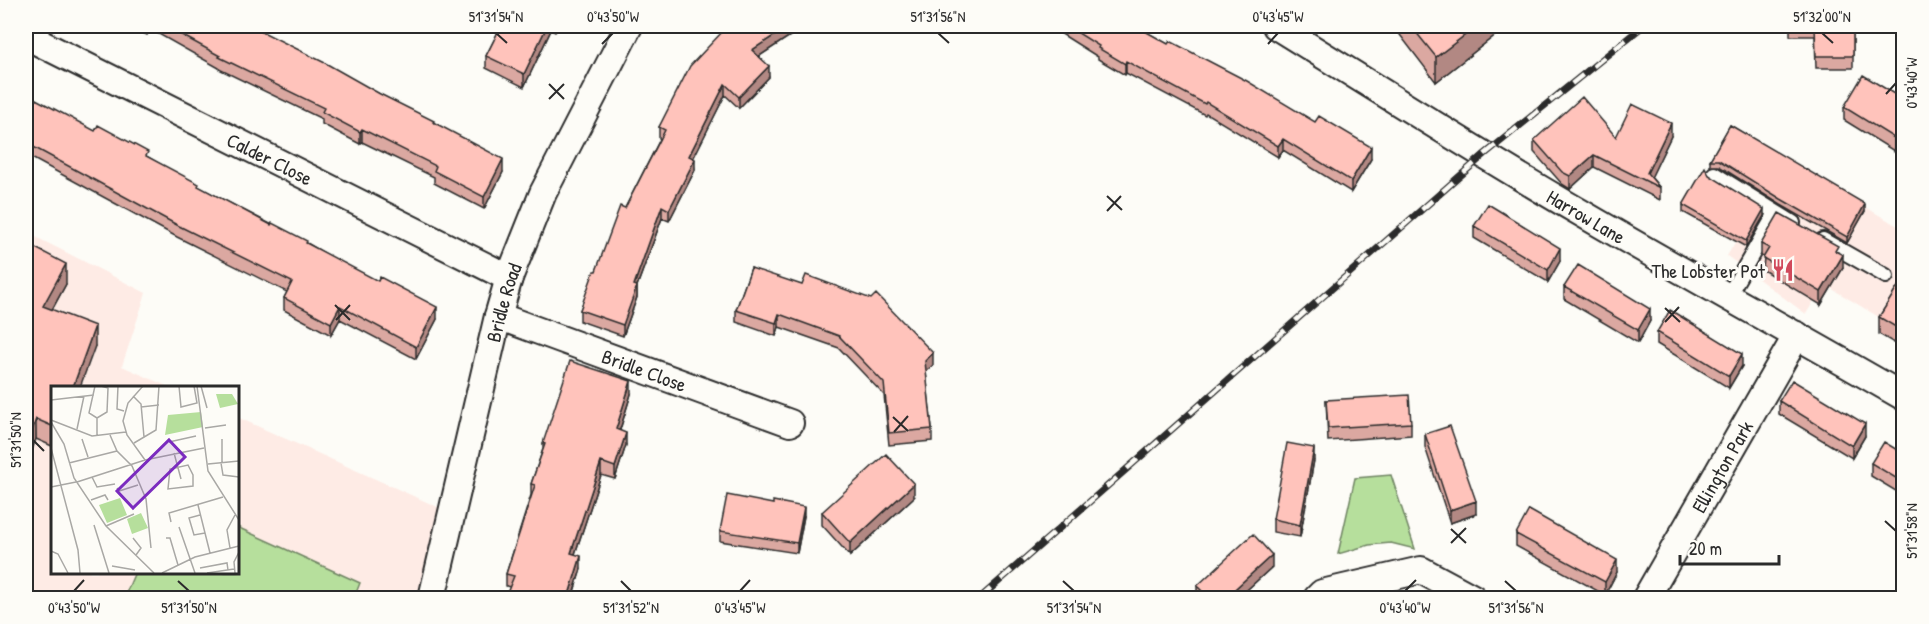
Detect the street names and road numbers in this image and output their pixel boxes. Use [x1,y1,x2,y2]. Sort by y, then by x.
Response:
street label: Calder Close [223,125,317,191]
street label: Harrow Lane [1542,182,1631,249]
street label: Bridle Road [479,259,527,344]
street label: Bridle Close [598,342,691,398]
street label: Ellington Park [1685,415,1759,517]

